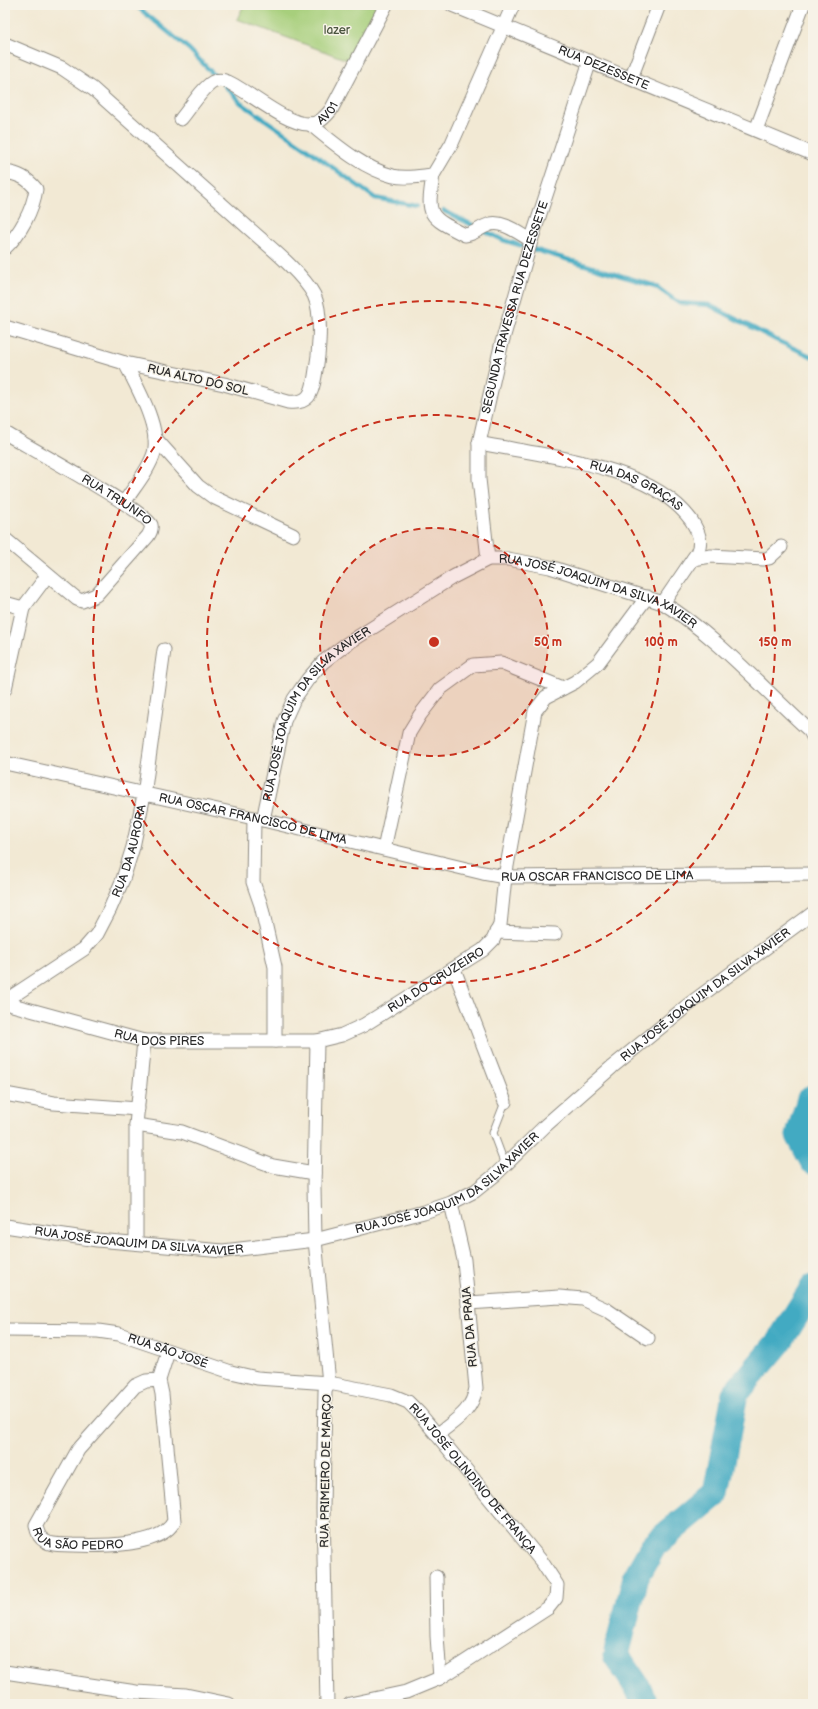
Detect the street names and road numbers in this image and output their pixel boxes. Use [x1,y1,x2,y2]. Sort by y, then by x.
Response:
street label: RUA DEZESSETE [556,42,651,93]
street label: AV01 [314,99,341,128]
street label: SEGUNDA TRAVESSA RUA DEZESSETE [478,199,551,415]
street label: RUA ALTO DO SOL [146,361,250,399]
street label: RUA DAS GRAÇAS [588,457,686,514]
street label: RUA TRIUNFO [79,471,155,528]
street label: RUA JOSÉ JOAQUIM DA SILVA XAVIER [499,551,700,632]
street label: RUA JOSÉ JOAQUIM DA SILVA XAVIER [260,623,374,803]
street label: RUA OSCAR FRANCISCO DE LIMA [157,790,349,848]
street label: RUA DA AURORA [108,803,149,900]
street label: RUA OSCAR FRANCISCO DE LIMA [501,868,694,885]
street label: RUA JOSÉ JOAQUIM DA SILVA XAVIER [617,925,794,1065]
street label: RUA DO CRUZEIRO [385,944,487,1016]
street label: RUA DOS PIRES [113,1026,204,1049]
street label: RUA JOSÉ JOAQUIM DA SILVA XAVIER [354,1128,542,1237]
street label: RUA JOSÉ JOAQUIM DA SILVA XAVIER [33,1223,245,1259]
street label: RUA DA PRAIA [459,1285,481,1368]
street label: RUA SÃO JOSÉ [126,1330,211,1371]
street label: RUA PRIMEIRO DE MARÇO [317,1394,335,1548]
street label: RUA JOSÉ OLINDINO DE FRANÇA [406,1400,540,1557]
street label: RUA SÃO PEDRO [29,1525,124,1553]

